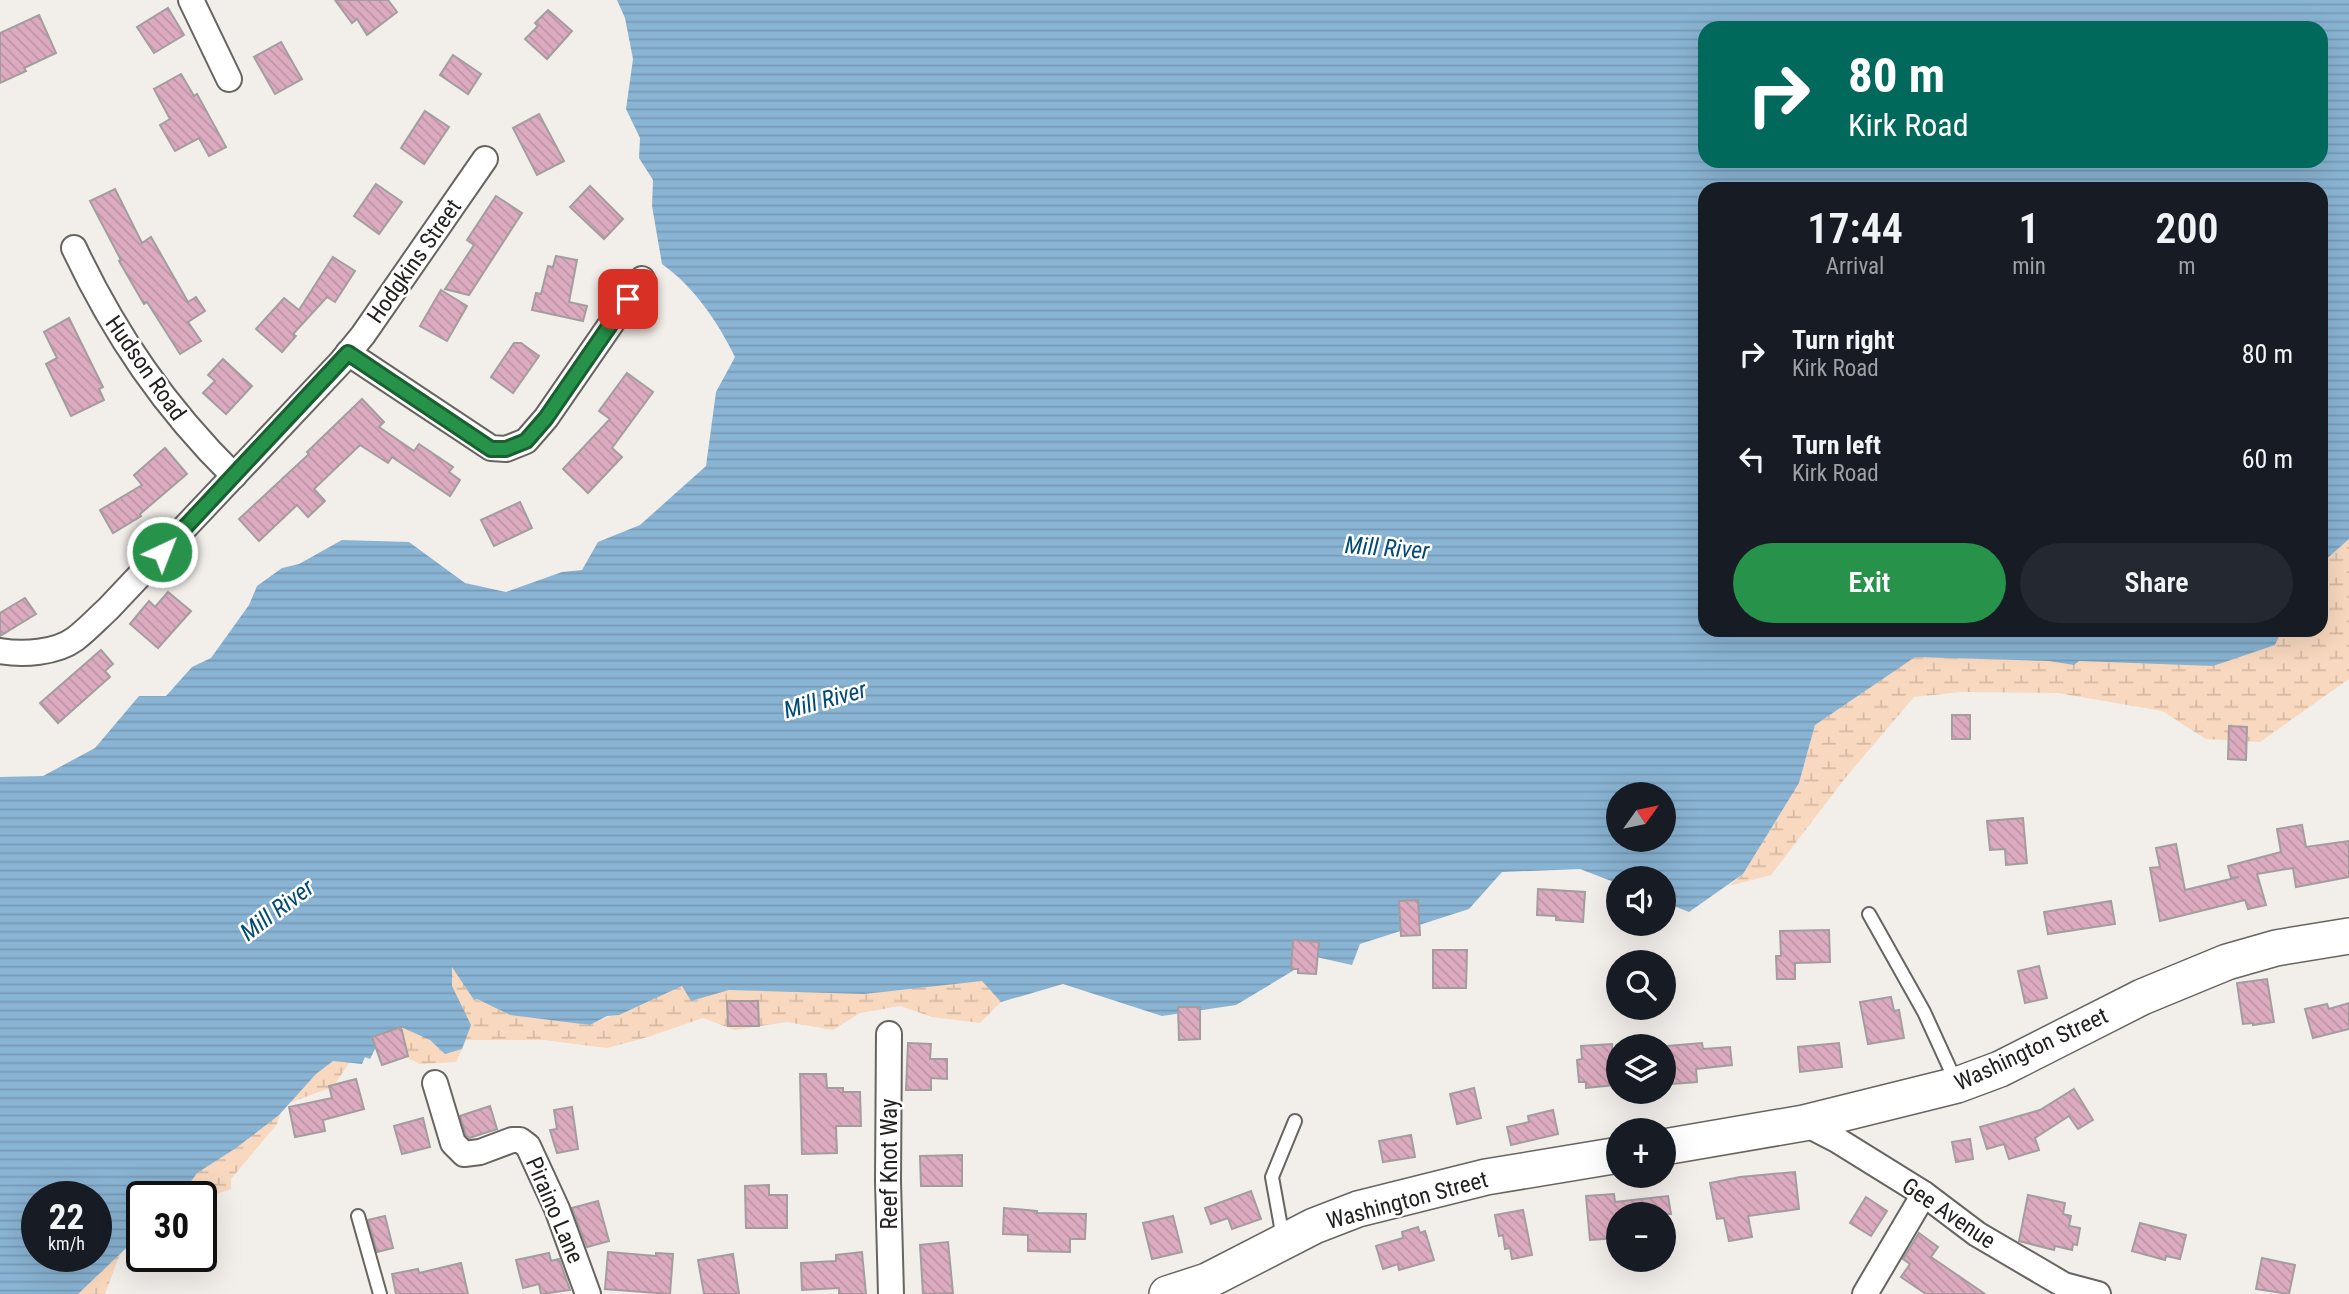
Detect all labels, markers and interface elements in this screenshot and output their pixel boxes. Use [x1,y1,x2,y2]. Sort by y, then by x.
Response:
text: 80 m [1848,47,1945,104]
icon: right [1733,49,1824,140]
text: Kirk Road [1848,106,1969,144]
street label: Hodgkins Street [362,194,467,328]
text: 17:44 [1807,204,1903,253]
text: 1 [2019,204,2040,253]
text: 200 [2155,204,2219,253]
text: Arrival [1826,253,1884,280]
text: min [2012,253,2046,280]
text: m [2178,253,2196,280]
pin [598,269,658,329]
icon: arrive [609,280,647,318]
street label: Hudson Road [100,311,191,426]
text: Turn right [1792,325,1894,355]
icon: right [1733,335,1771,373]
text: 80 m [2242,339,2293,369]
text: Kirk Road [1792,355,1879,382]
text: Turn left [1792,430,1881,460]
icon: left [1733,440,1771,478]
text: 60 m [2242,444,2293,474]
text: Kirk Road [1792,460,1879,487]
position arrow [125,515,199,589]
water label: Mill River [1344,531,1431,565]
button: Exit [1733,543,2006,623]
button: Share [2020,543,2293,623]
water label: Mill River [781,675,870,724]
north arrow [1606,782,1676,852]
map controls [1606,782,1676,1272]
button: sound [1606,866,1676,936]
water label: Mill River [235,873,320,947]
button: search [1606,950,1676,1020]
street label: Washington Street [1950,1002,2112,1097]
button: layers [1606,1034,1676,1104]
street label: Reef Knot Way [876,1098,903,1229]
button: + [1606,1118,1676,1188]
street label: Piraino Lane [520,1153,589,1267]
street label: Washington Street [1323,1166,1491,1235]
street label: Gee Avenue [1897,1172,2000,1254]
speed limit sign: 30 [126,1181,217,1272]
text: 22 [49,1197,84,1238]
button: − [1606,1202,1676,1272]
text: km/h [48,1233,85,1254]

